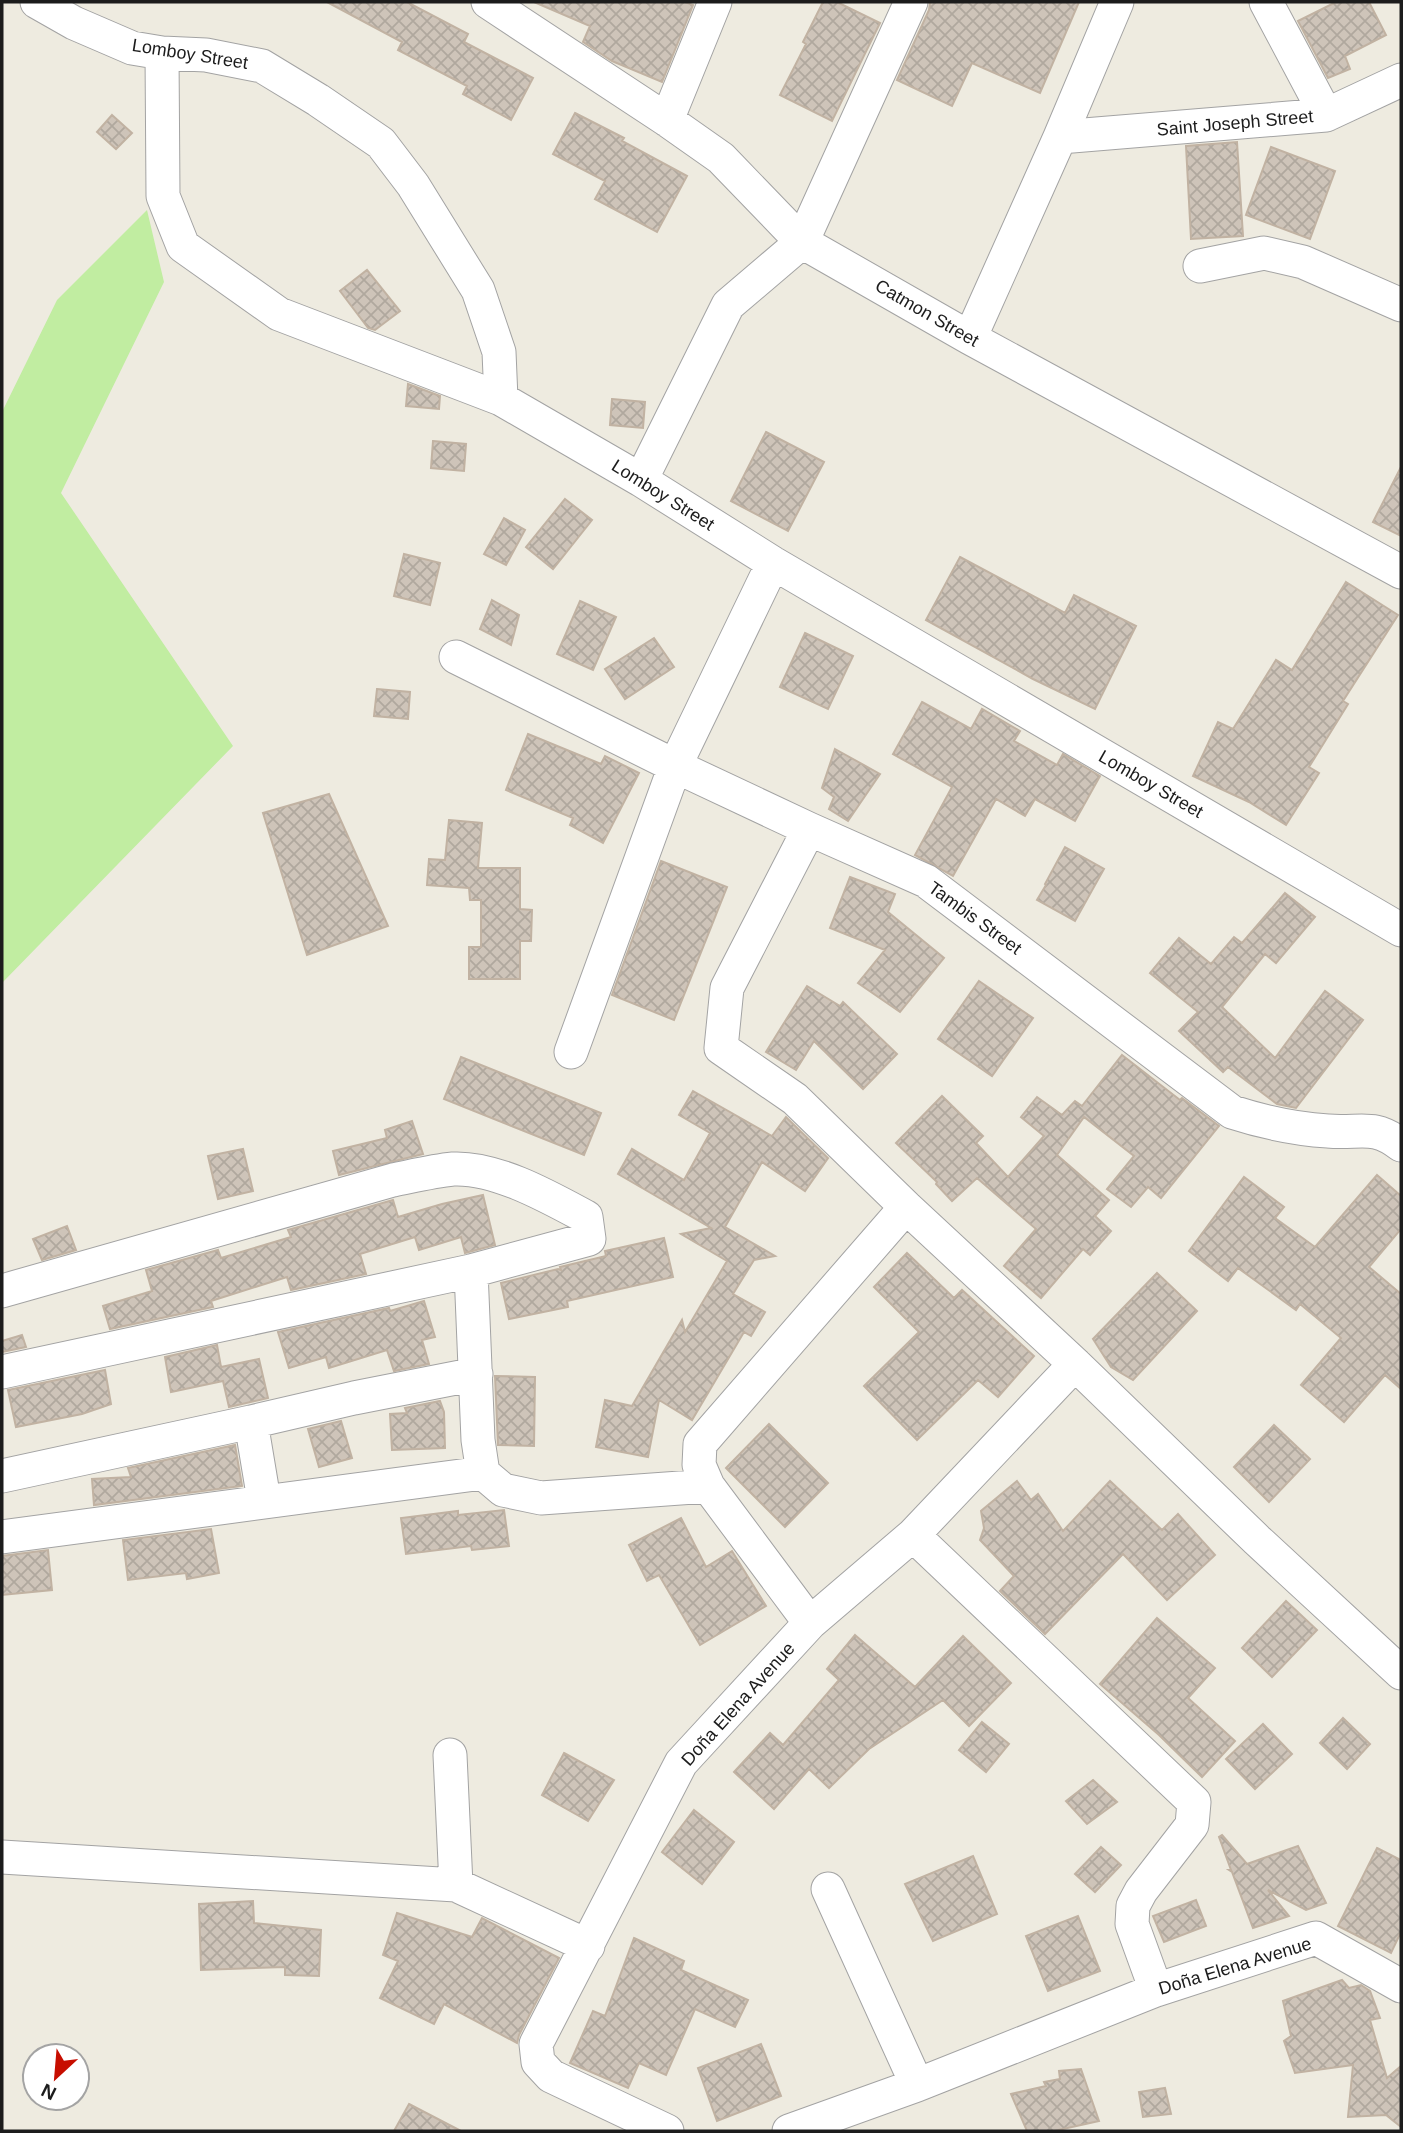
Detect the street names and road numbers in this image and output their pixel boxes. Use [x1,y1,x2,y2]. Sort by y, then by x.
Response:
street label: Lomboy Street [131,35,249,73]
street label: Saint Joseph Street [1156,106,1314,140]
street label: Catmon Street [872,275,982,351]
street label: Lomboy Street [608,456,718,534]
street label: Lomboy Street [1095,746,1207,822]
street label: Tambis Street [925,878,1025,958]
street label: Doña Elena Avenue [677,1638,799,1770]
street label: Doña Elena Avenue [1156,1933,1314,1999]

